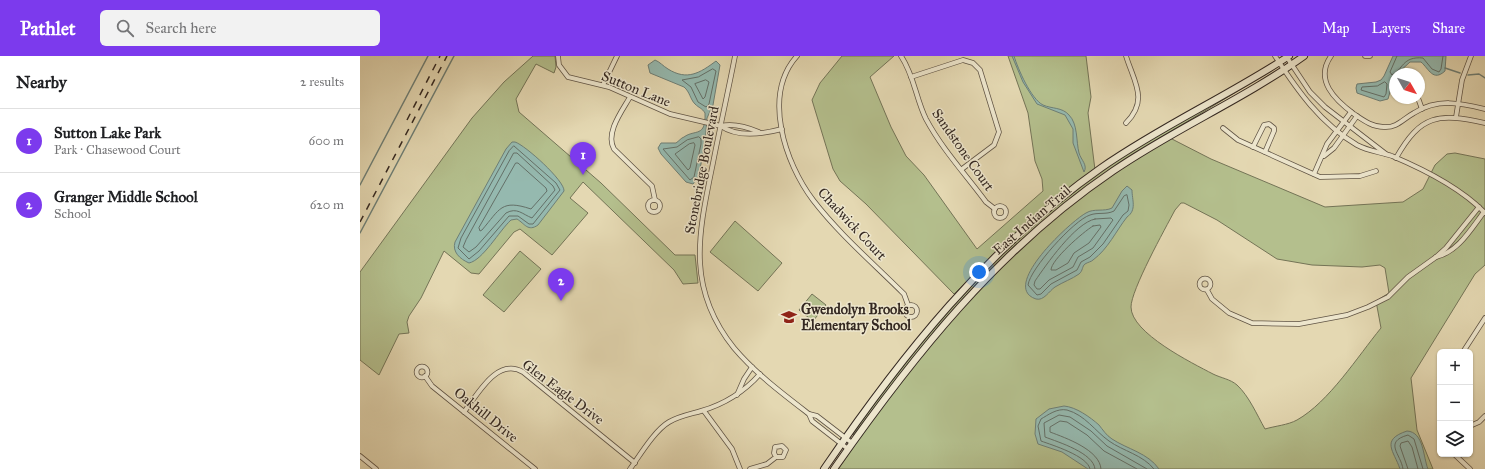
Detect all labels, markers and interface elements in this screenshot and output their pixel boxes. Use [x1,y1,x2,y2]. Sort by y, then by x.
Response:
search box [100,10,380,46]
text: Pathlet [20,17,76,40]
icon: search [114,17,136,39]
text: Search here [146,19,217,37]
text: Map [1322,20,1350,37]
text: Layers [1372,20,1410,37]
text: Share [1432,20,1465,37]
street label: Sutton Lane [599,67,673,111]
north arrow [1389,68,1425,104]
text: Nearby [16,72,67,93]
text: 2 results [300,74,344,90]
street label: Stonebridge Boulevard [681,105,723,235]
street label: Sandstone Court [928,106,998,194]
text: Sutton Lake Park [54,124,161,142]
text: 1 [26,133,32,149]
text: 600 m [308,133,344,149]
text: Park · Chasewood Court [54,142,181,158]
pin: 1 [570,142,596,175]
street label: East Indian Trail [989,181,1075,259]
street label: Chadwick Court [814,184,890,264]
text: Granger Middle School [54,188,198,206]
text: 2 [26,197,32,213]
text: 620 m [310,197,344,213]
text: School [54,206,91,222]
your location [969,262,989,282]
pin: 2 [548,268,574,301]
place label: Gwendolyn Brooks Elementary School [801,301,912,335]
school or university icon: Gwendolyn Brooks Elementary School [780,308,798,326]
map controls [1437,349,1473,457]
button: + [1437,349,1473,385]
street label: Glen Eagle Drive [519,356,607,428]
street label: Oakhill Drive [450,384,522,446]
button: − [1437,385,1473,421]
button: layers [1437,421,1473,457]

